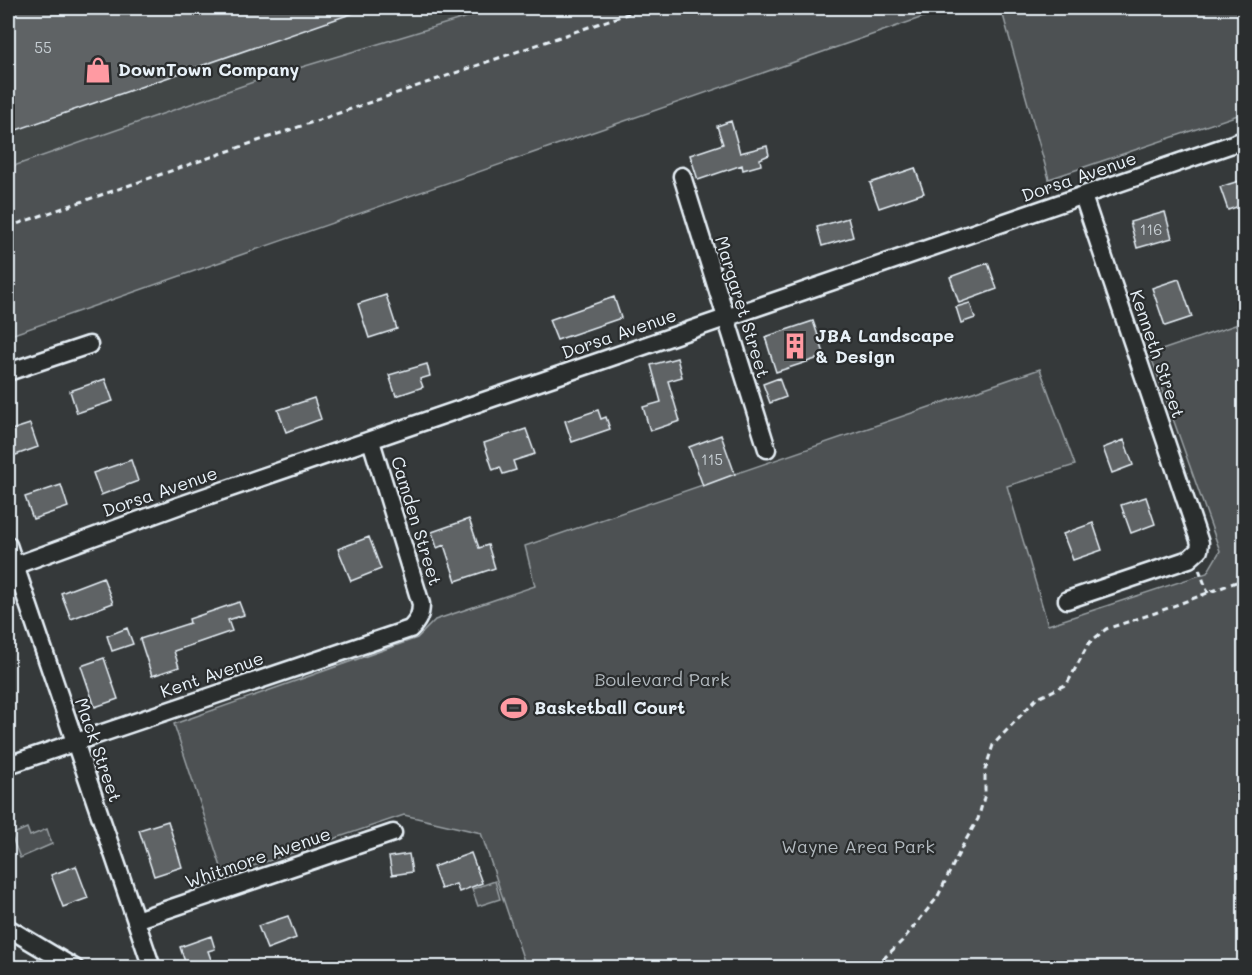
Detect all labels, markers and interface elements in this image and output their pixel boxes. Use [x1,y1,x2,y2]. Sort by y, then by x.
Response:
house number: 55 [34,37,52,57]
shop icon: DownTown Company [83,55,113,85]
place label: DownTown Company [118,57,300,81]
street label: Dorsa Avenue [1018,145,1139,207]
house number: 116 [1140,219,1162,239]
street label: Margaret Street [710,233,776,381]
street label: Kenneth Street [1125,286,1191,421]
street label: Dorsa Avenue [558,302,679,364]
place label: JBA Landscape & Design [815,323,954,368]
building icon: JBA Landscape & Design [780,331,810,361]
house number: 115 [701,449,723,469]
street label: Camden Street [386,453,448,588]
street label: Dorsa Avenue [99,460,220,522]
street label: Kent Avenue [157,645,267,703]
park label: Boulevard Park [594,667,730,691]
sports icon: Basketball Court [499,693,529,723]
street label: Mack Street [70,694,128,805]
place label: Basketball Court [534,695,685,719]
street label: Whitmore Avenue [182,821,334,893]
park label: Wayne Area Park [781,834,935,858]

